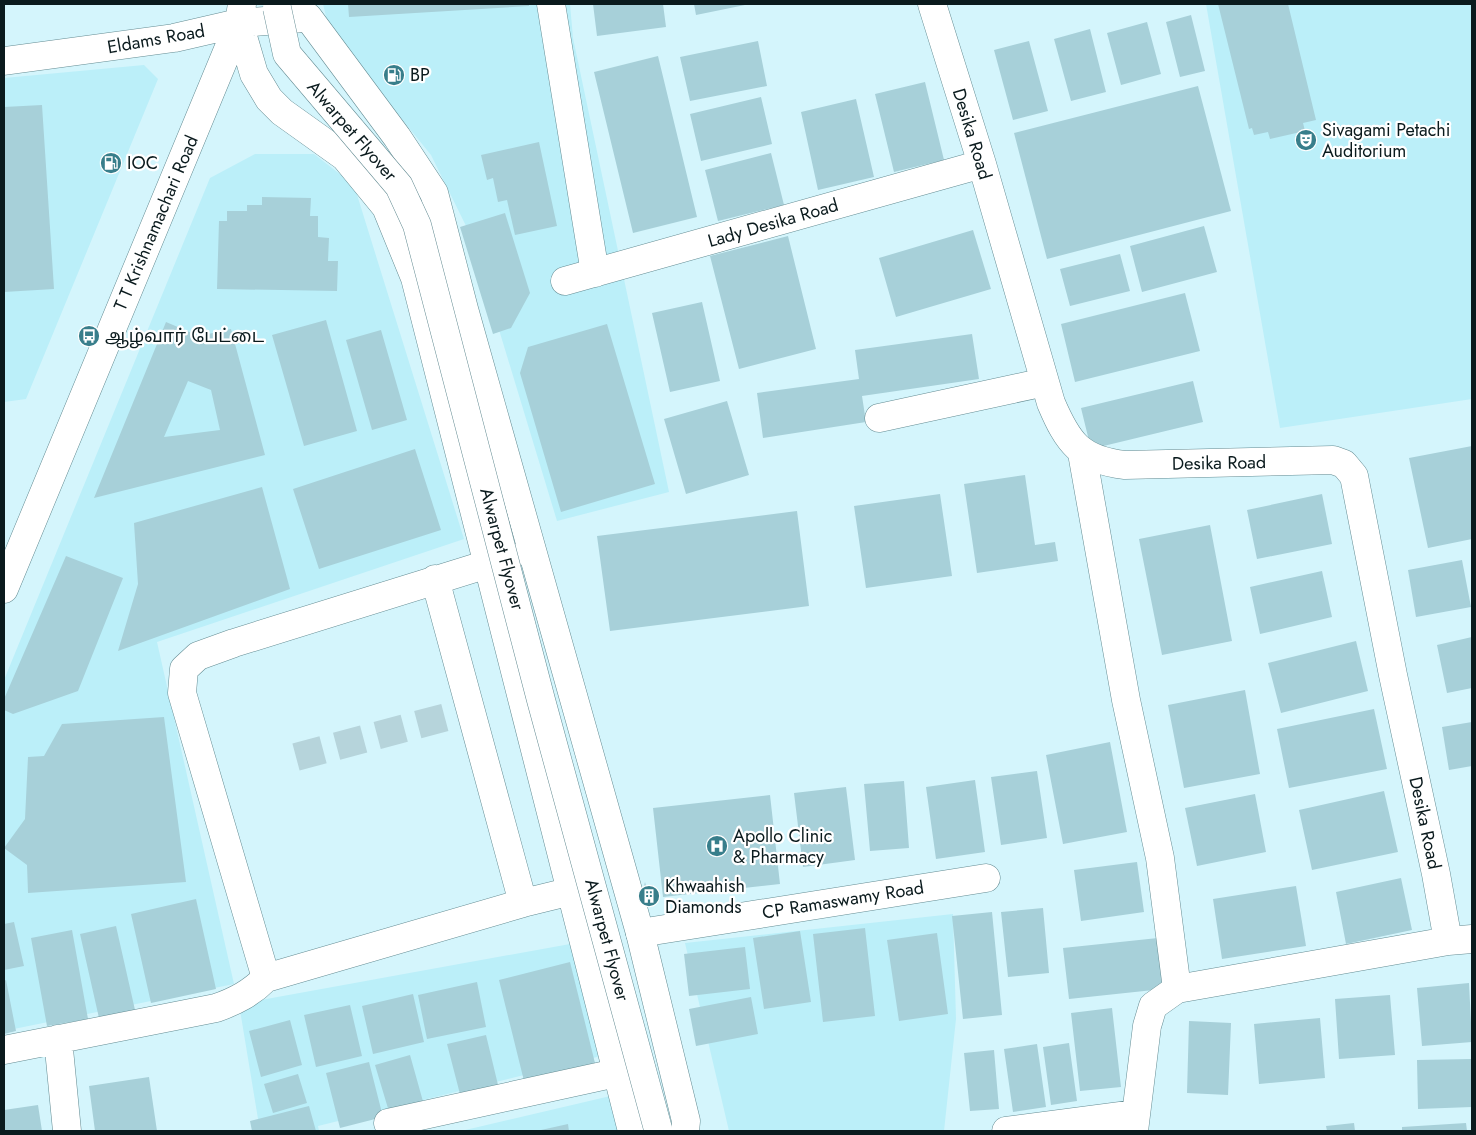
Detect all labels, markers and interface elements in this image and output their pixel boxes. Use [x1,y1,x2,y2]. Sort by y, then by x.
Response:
street label: Eldams Road [105,18,207,60]
place label: BP [410,62,430,88]
fuel station icon: BP [382,63,406,87]
street label: Alwarpet Flyover [301,75,404,188]
street label: Desika Road [946,85,998,183]
place label: Sivagami Petachi Auditorium [1322,117,1450,164]
theatre icon: Sivagami Petachi Auditorium [1294,128,1318,152]
street label: T T Krishnamachari Road [107,131,205,315]
place label: IOC [127,150,158,176]
fuel station icon: IOC [99,151,123,175]
street label: Lady Desika Road [705,192,841,254]
place label: ஆழ்வார் பேட்டை [105,323,265,349]
bus stop icon: ஆழ்வார் பேட்டை [77,324,101,348]
street label: Desika Road [1172,449,1266,477]
street label: Alwarpet Flyover [473,485,531,614]
street label: Desika Road [1402,774,1448,872]
place label: Apollo Clinic & Pharmacy [733,823,832,870]
hospital icon: Apollo Clinic & Pharmacy [705,834,729,858]
place label: Khwaahish Diamonds [665,873,745,920]
street label: CP Ramaswamy Road [760,874,926,926]
street label: Alwarpet Flyover [578,876,636,1005]
building icon: Khwaahish Diamonds [637,884,661,908]

